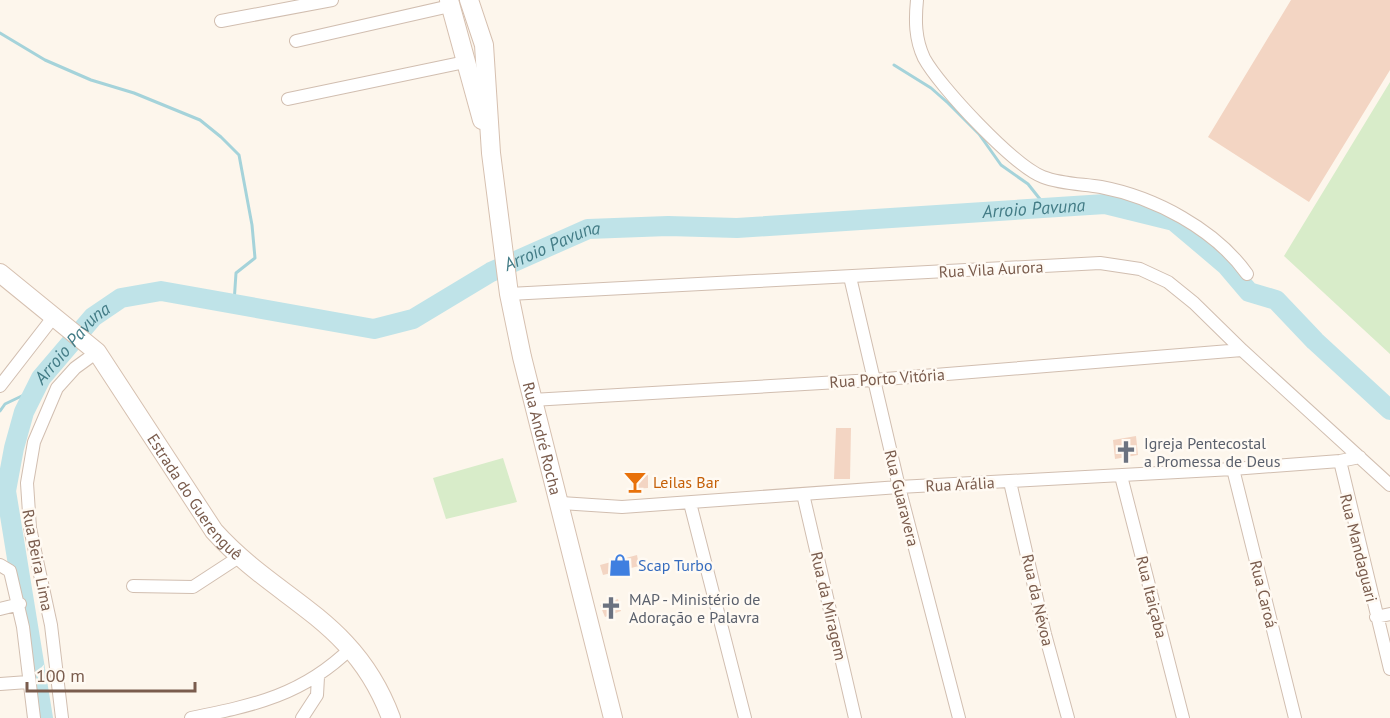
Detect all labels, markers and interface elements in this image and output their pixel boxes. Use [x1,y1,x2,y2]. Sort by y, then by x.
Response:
water label: Arroio Pavuna [981,193,1086,223]
water label: Arroio Pavuna [499,217,601,276]
street label: Rua Vila Aurora [938,256,1044,282]
water label: Arroio Pavuna [28,297,114,389]
street label: Rua Porto Vitória [829,364,945,392]
street label: Rua André Rocha [519,380,566,497]
street label: Estrada do Guerenguê [143,430,247,564]
place label: Igreja Pentecostal a Promessa de Deus [1144,433,1281,471]
church icon: Igreja Pentecostal a Promessa de Deus [1113,439,1139,465]
street label: Rua Guaravera [880,448,924,548]
bar icon: Leilas Bar [622,469,648,495]
place label: Leilas Bar [653,472,720,492]
street label: Rua Arália [925,472,995,496]
street label: Rua Mandaguari [1336,492,1382,604]
street label: Rua Beira Lima [18,507,58,613]
street label: Rua da Miragem [807,550,851,662]
shop icon: Scap Turbo [607,552,633,578]
street label: Rua da Névoa [1018,552,1058,648]
street label: Rua Itaiçaba [1132,554,1172,640]
place label: Scap Turbo [638,555,713,575]
street label: Rua Caroá [1246,558,1282,630]
place label: MAP - Ministério de Adoração e Palavra [629,589,760,627]
church icon: MAP - Ministério de Adoração e Palavra [598,595,624,621]
scale bar [27,655,195,693]
text: 100 m [36,664,85,687]

